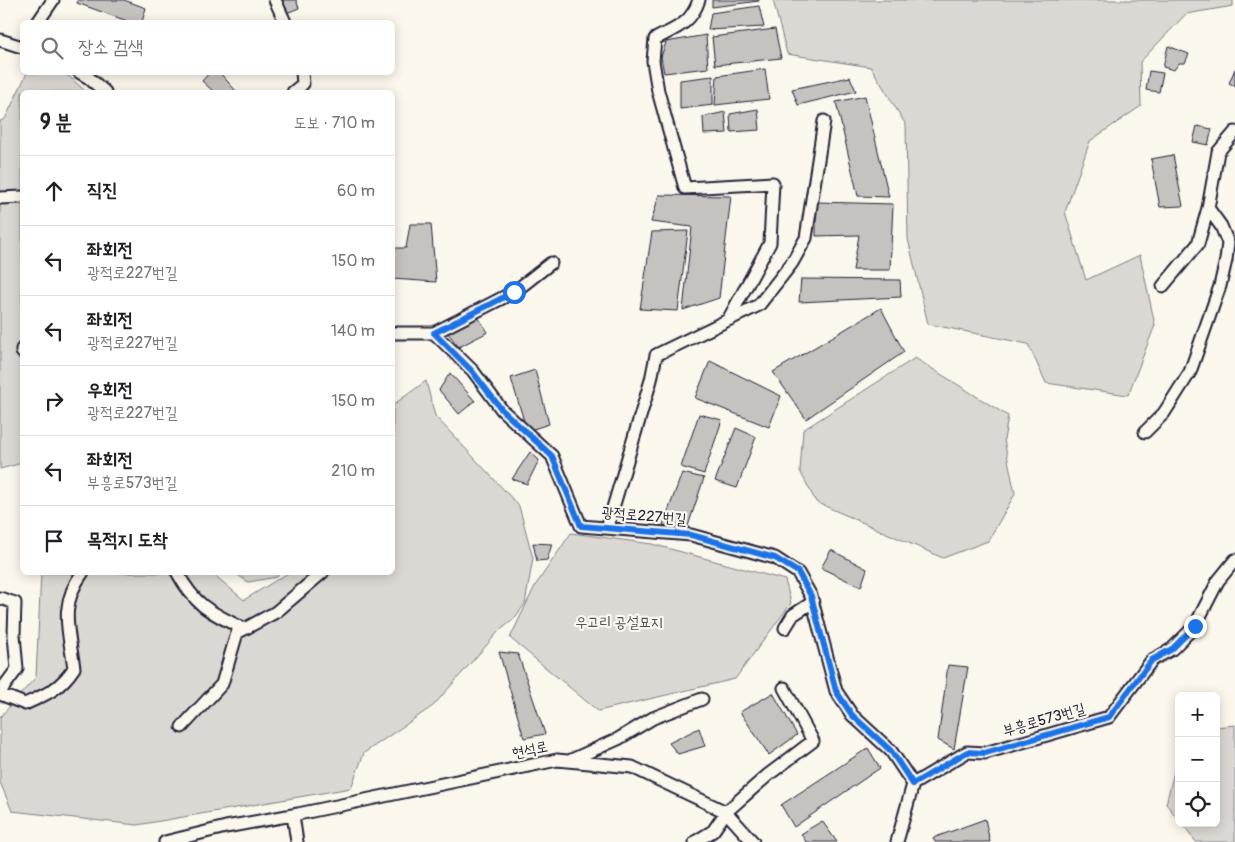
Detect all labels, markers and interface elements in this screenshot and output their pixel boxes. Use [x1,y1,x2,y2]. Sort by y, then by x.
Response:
search box [20,20,395,75]
icon: search [38,34,66,62]
text: 장소 검색 [78,35,143,59]
text: 9 분 [40,109,72,136]
text: 도보 · 710 m [294,113,375,133]
icon: ahead [40,177,68,205]
text: 직진 [87,178,118,202]
text: 60 m [337,181,375,201]
text: 좌회전 [87,238,133,262]
icon: left [40,247,68,275]
text: 150 m [331,251,375,271]
text: 광적로227번길 [87,263,178,283]
route start [503,281,526,304]
text: 좌회전 [87,308,133,332]
icon: left [40,317,68,345]
text: 140 m [331,321,375,341]
text: 광적로227번길 [87,333,178,353]
text: 우회전 [87,378,133,402]
icon: right [40,387,68,415]
text: 150 m [331,391,375,411]
text: 광적로227번길 [87,403,178,423]
text: 좌회전 [87,448,133,472]
icon: left [40,457,68,485]
text: 210 m [331,461,375,481]
text: 부흥로573번길 [87,473,177,493]
street label: 광적로227번길 [601,503,687,529]
icon: arrive [40,527,68,555]
text: 목적지 도착 [87,528,168,552]
park label: 우고리 공설묘지 [575,613,663,632]
route end [1184,615,1207,638]
map controls [1175,692,1220,827]
button: + [1175,692,1220,737]
street label: 부흥로573번길 [1001,699,1087,741]
street label: 현석로 [510,737,550,763]
button: − [1175,737,1220,782]
button: locate [1175,782,1220,827]

